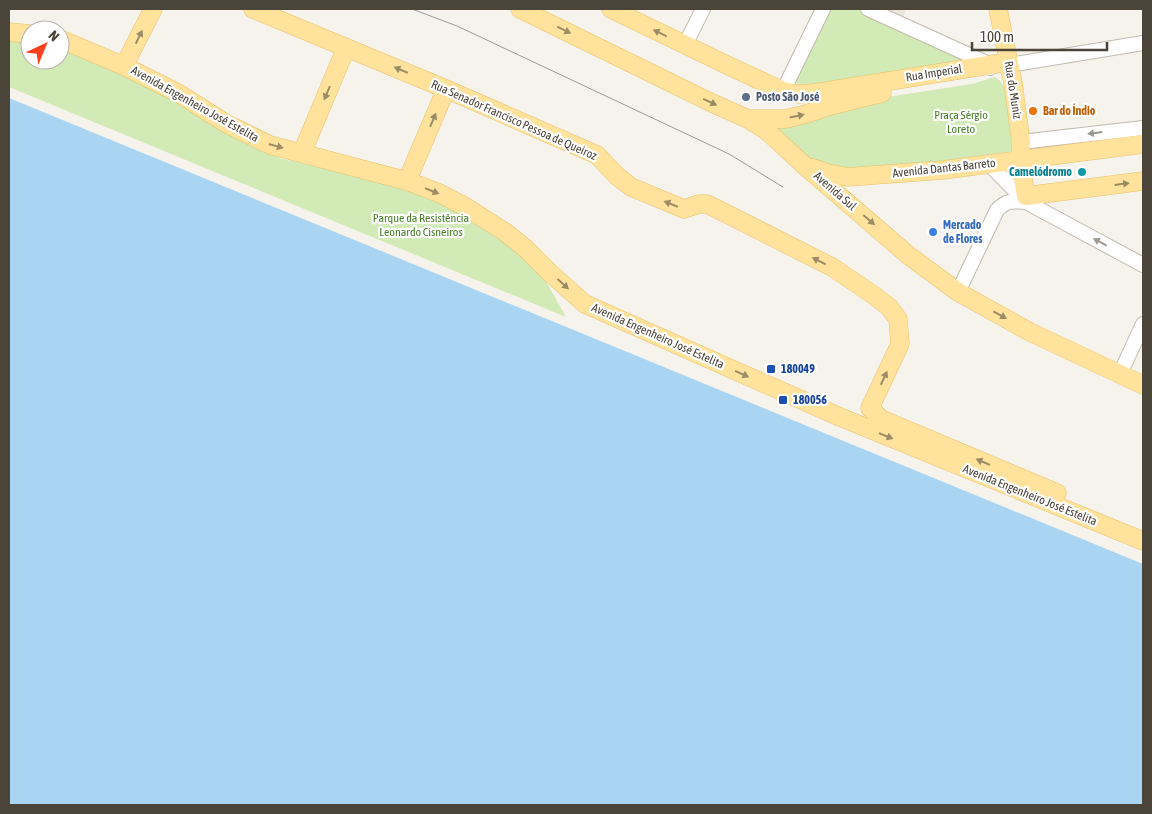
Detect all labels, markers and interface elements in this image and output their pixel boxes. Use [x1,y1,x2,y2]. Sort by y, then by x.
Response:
north arrow [20,20,70,70]
scale bar [972,20,1107,52]
one-way arrow [557,26,571,34]
text: N [46,27,63,44]
text: 100 m [980,28,1014,45]
one-way arrow [653,29,667,37]
one-way arrow [135,30,143,44]
street label: Rua do Muniz [1001,60,1025,121]
street label: Rua Imperial [905,62,964,84]
street label: Avenida Engenheiro José Estelita [129,63,261,145]
one-way arrow [394,66,408,74]
street label: Rua Senador Francisco Pessoa de Queiroz [429,77,600,163]
one-way arrow [323,85,331,100]
place label: Posto São José [756,90,820,104]
marker: Posto São José [740,91,752,103]
one-way arrow [703,98,717,106]
place label: Bar do Índio [1043,103,1096,118]
marker: Bar do Índio [1027,105,1039,117]
park label: Praça Sérgio Loreto [934,108,988,136]
one-way arrow [429,112,437,127]
one-way arrow [789,112,805,120]
one-way arrow [1087,129,1103,137]
one-way arrow [268,142,283,150]
street label: Avenida Dantas Barreto [892,156,997,180]
place label: Camelódromo [1009,165,1072,179]
marker: Camelódromo [1076,166,1088,178]
street label: Avenida Sul [811,169,860,214]
one-way arrow [1114,180,1130,188]
one-way arrow [425,187,439,195]
one-way arrow [664,200,679,208]
park label: Parque da Resistência Leonardo Cisneiros [373,211,469,239]
one-way arrow [862,215,875,226]
place label: Mercado de Flores [943,218,983,246]
marker: Mercado de Flores [927,226,939,238]
one-way arrow [1093,238,1107,246]
one-way arrow [811,257,826,265]
one-way arrow [556,279,569,290]
street label: Avenida Engenheiro José Estelita [590,300,726,372]
one-way arrow [993,311,1007,319]
place label: 180049 [781,362,815,376]
marker: 180049 [765,363,777,375]
one-way arrow [735,370,749,378]
one-way arrow [880,371,888,385]
place label: 180056 [793,393,827,407]
marker: 180056 [777,394,789,406]
one-way arrow [878,432,893,440]
one-way arrow [975,458,990,466]
street label: Avenida Engenheiro José Estelita [961,462,1099,528]

